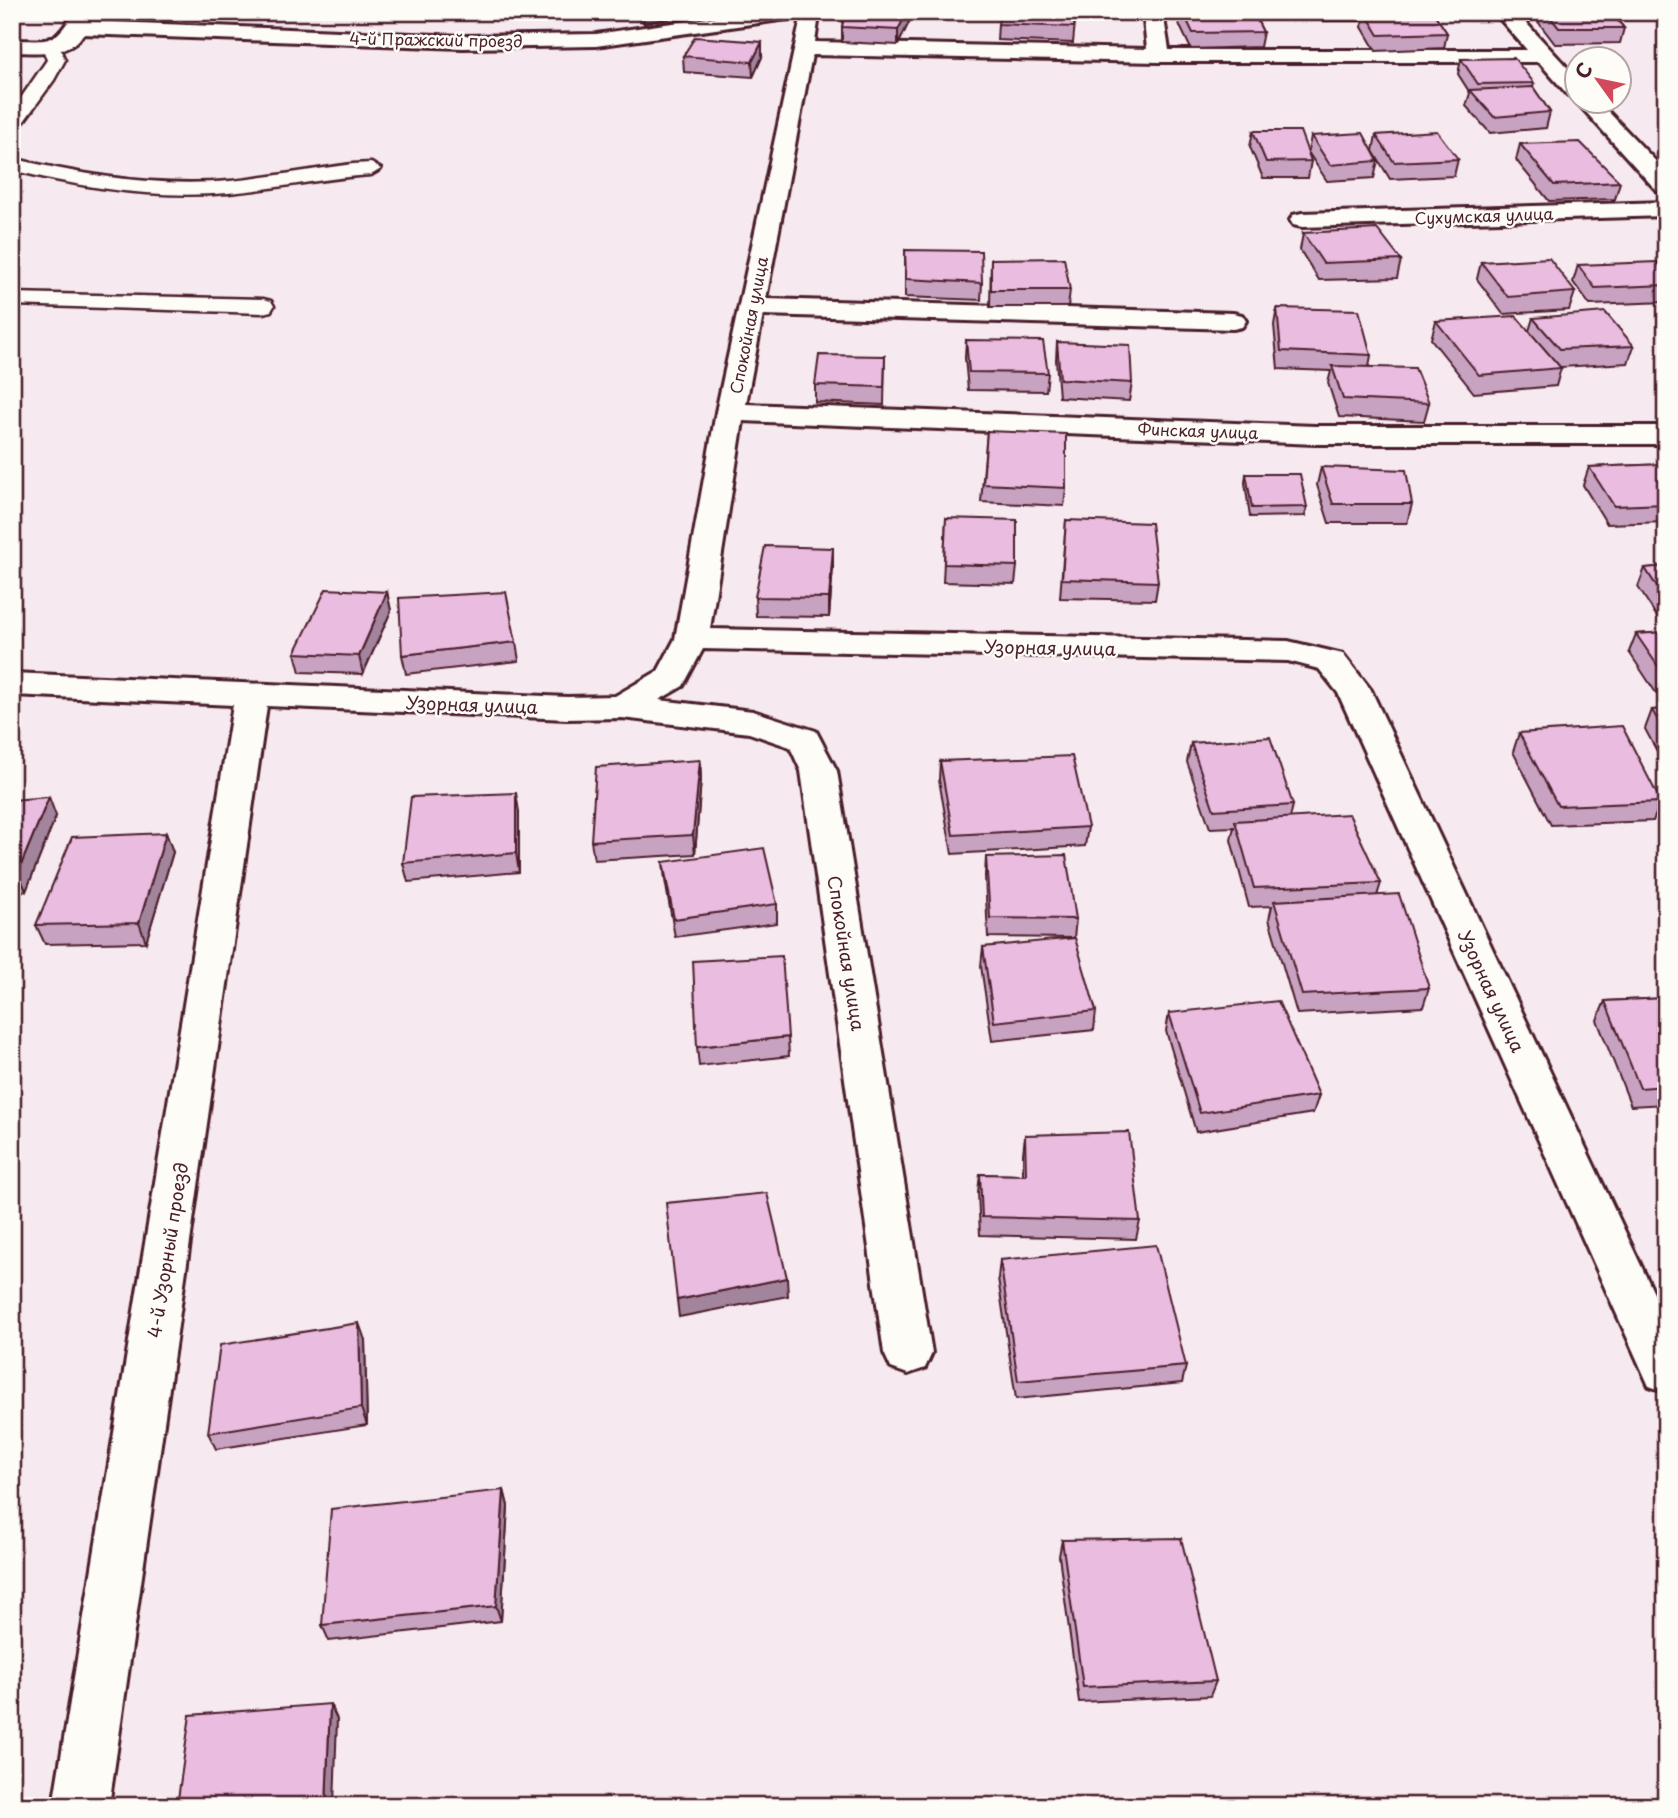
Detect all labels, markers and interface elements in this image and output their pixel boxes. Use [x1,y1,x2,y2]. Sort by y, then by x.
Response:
street label: 4-й Пражский проезд [349,25,523,53]
north arrow [1562,46,1632,116]
text: С [1567,57,1599,84]
street label: Сухумская улица [1414,201,1554,229]
street label: Спокойная улица [723,254,773,396]
street label: Финская улица [1137,416,1259,444]
street label: Узорная улица [984,632,1117,662]
street label: Узорная улица [406,688,539,720]
street label: Спокойная улица [821,873,873,1033]
street label: Узорная улица [1452,925,1532,1057]
street label: 4-й Узорный проезд [140,1160,194,1340]

